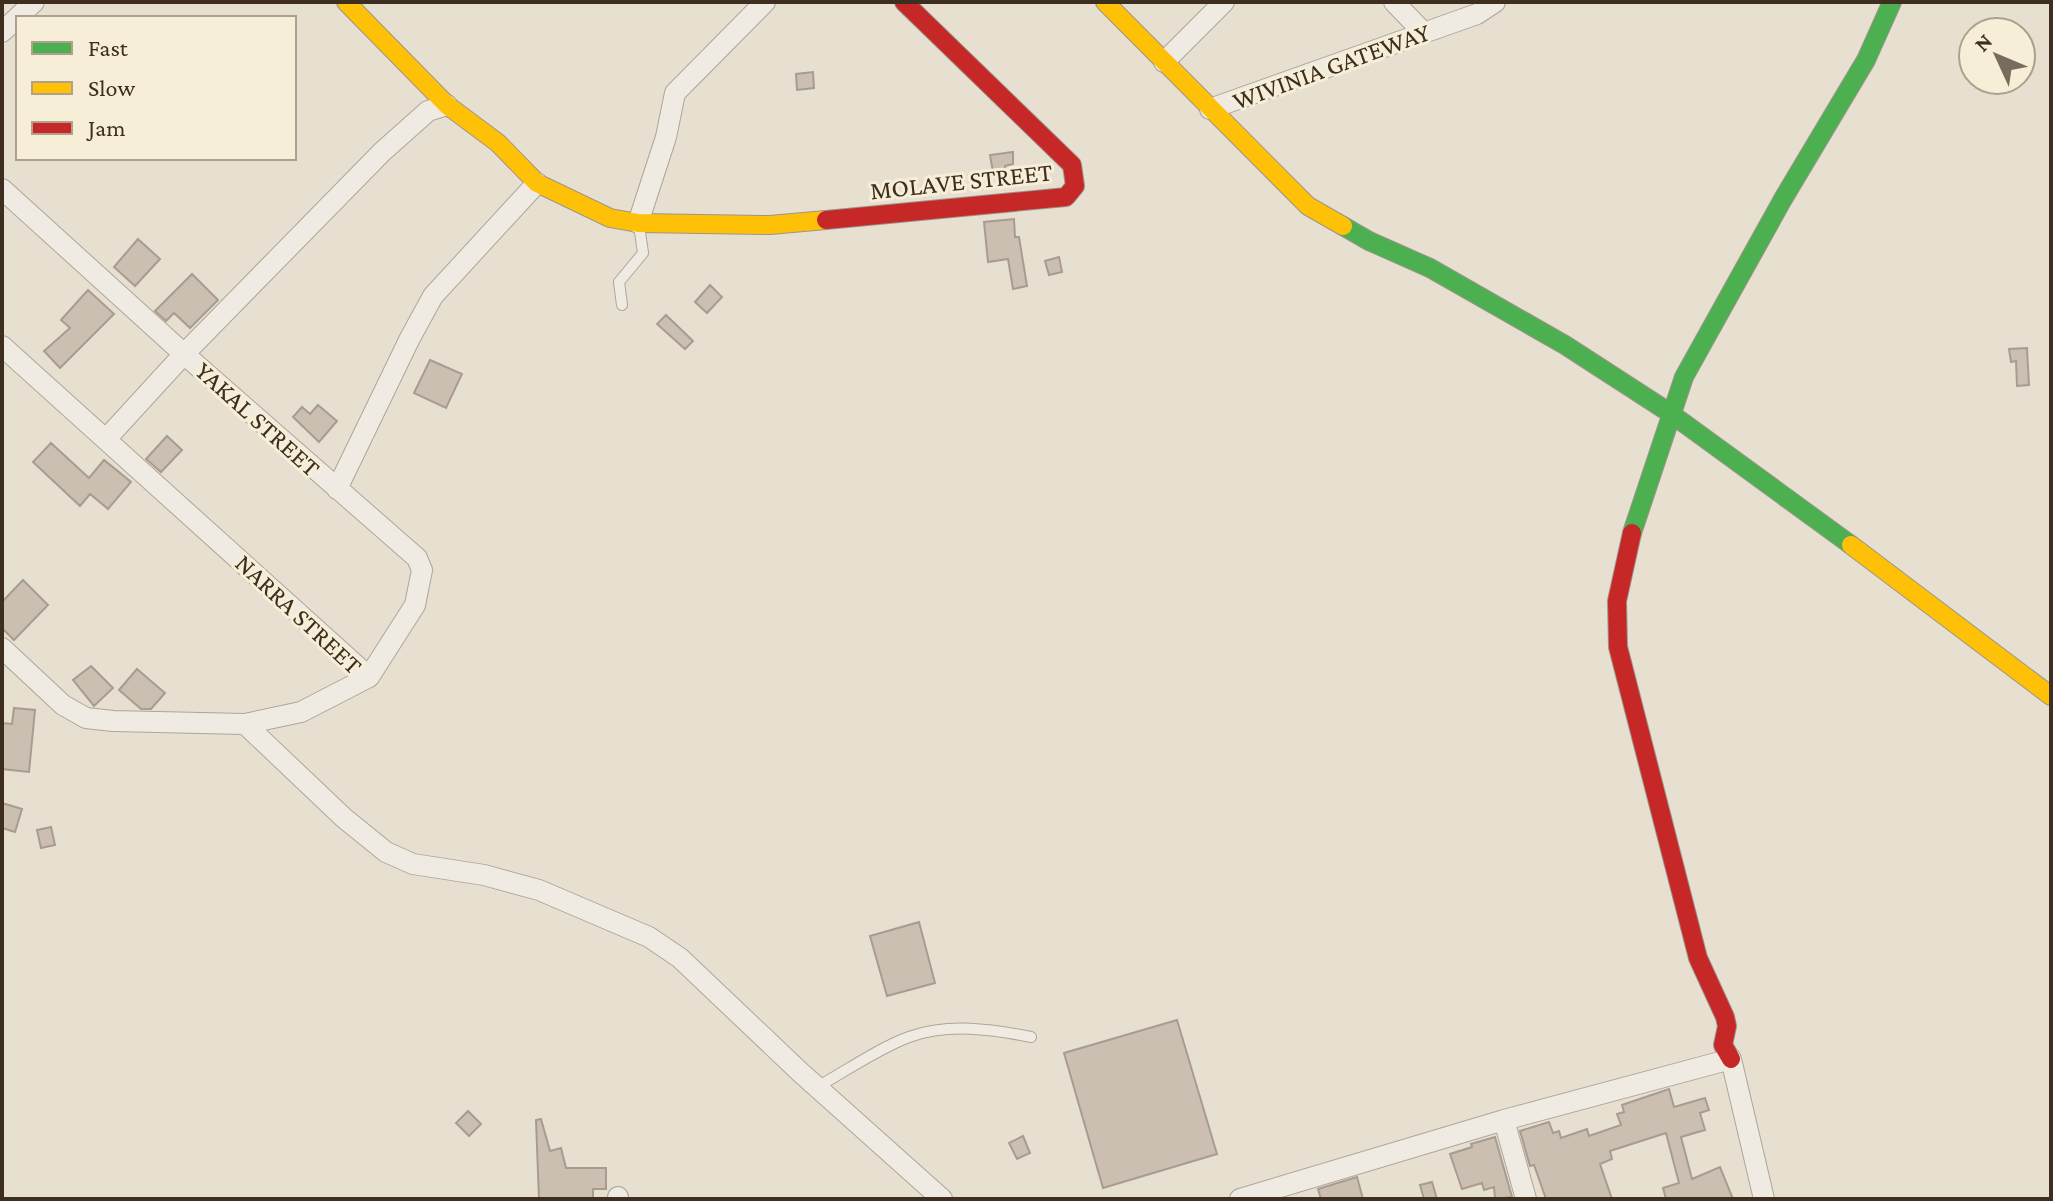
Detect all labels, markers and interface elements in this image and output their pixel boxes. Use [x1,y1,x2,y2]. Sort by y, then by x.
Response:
legend [16,16,296,160]
north arrow [1957,16,2037,96]
street label: WIVINIA GATEWAY [1229,17,1434,116]
text: N [1969,28,1997,57]
text: Fast [88,34,129,61]
text: Slow [88,74,135,101]
text: Jam [86,114,126,141]
street label: MOLAVE STREET [868,158,1054,205]
street label: YAKAL STREET [189,356,326,483]
street label: NARRA STREET [229,548,368,680]

